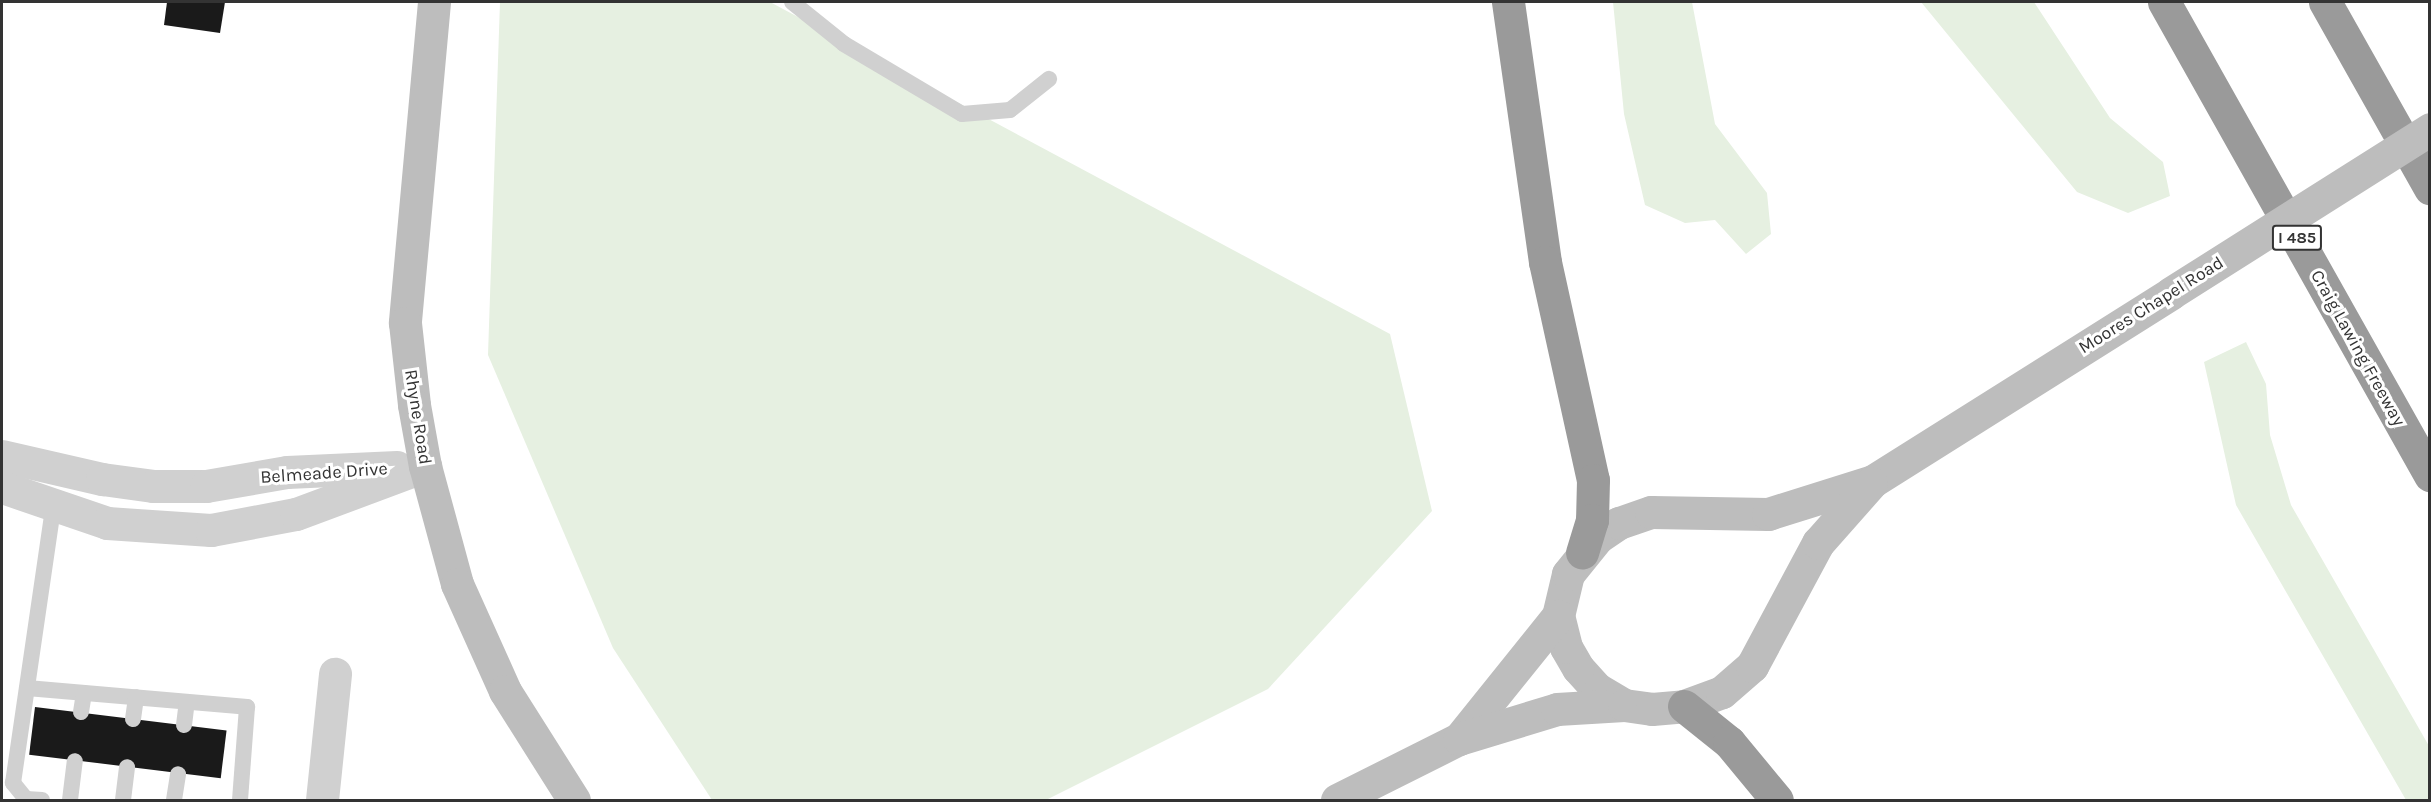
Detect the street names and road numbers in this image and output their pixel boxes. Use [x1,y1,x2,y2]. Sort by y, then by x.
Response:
road number: I 485 [2272,225,2322,251]
street label: Moores Chapel Road [2075,252,2227,358]
street label: Craig Lawing Freeway [2306,266,2410,430]
street label: Rhyne Road [400,368,436,466]
street label: Belmeade Drive [260,458,388,488]

